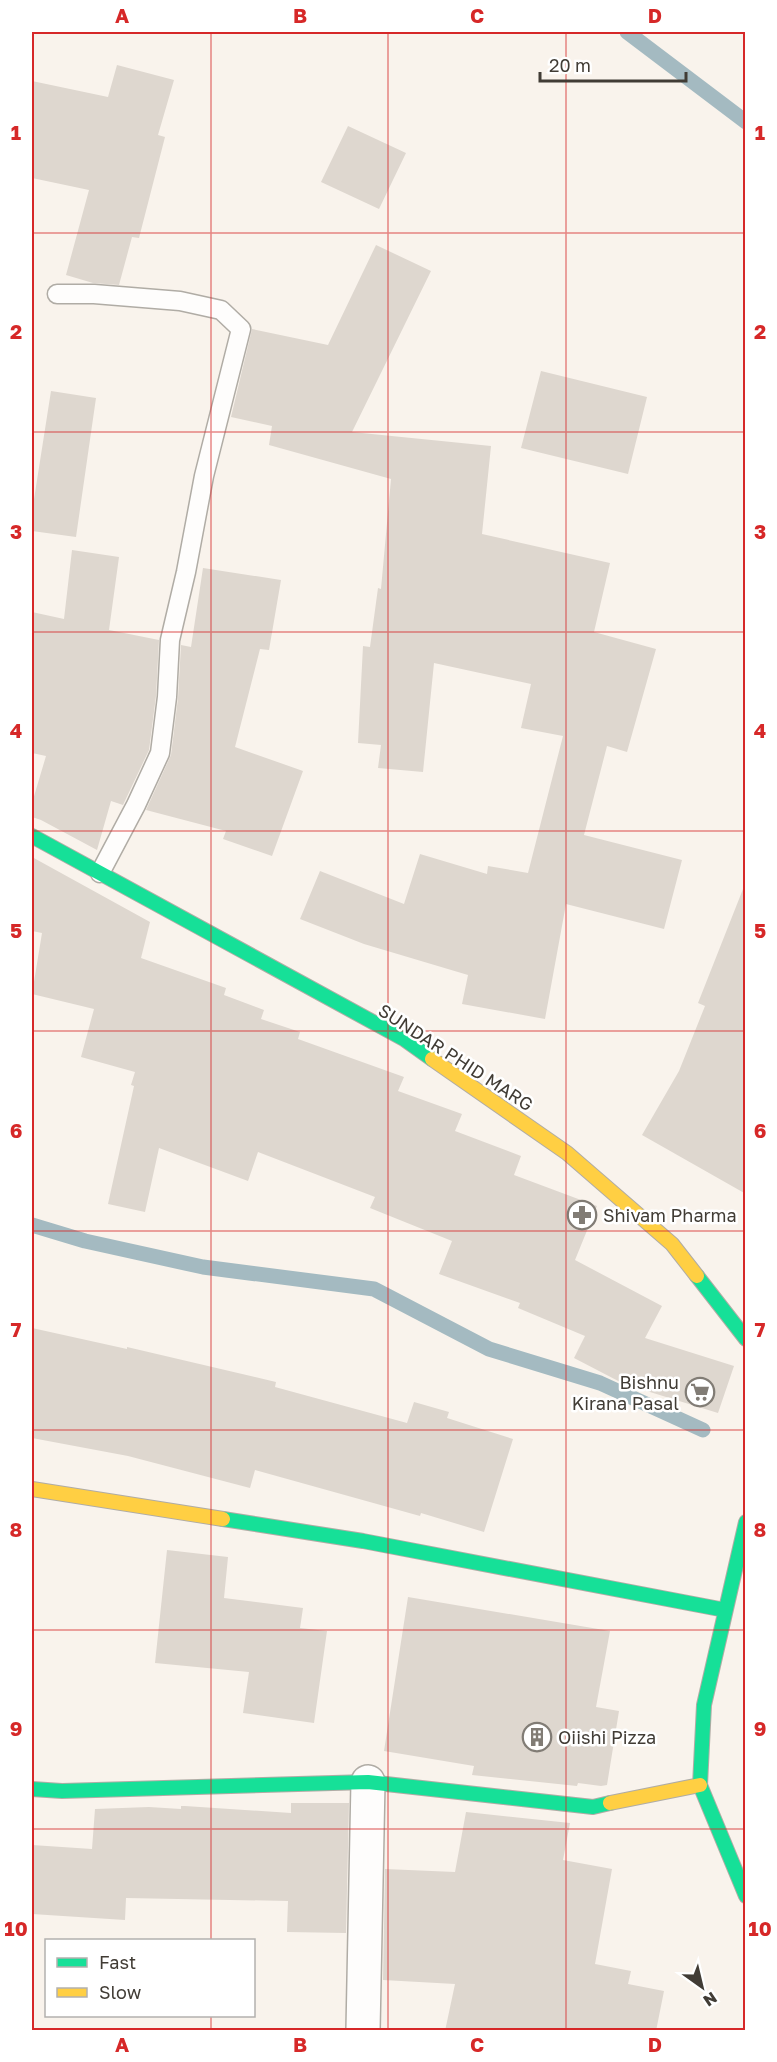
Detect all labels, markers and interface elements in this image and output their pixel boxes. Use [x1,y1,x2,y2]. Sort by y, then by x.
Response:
text: A [115,3,129,27]
text: B [293,3,307,27]
text: C [470,3,484,27]
text: D [648,3,662,27]
scale bar [540,45,686,83]
text: 20 m [549,54,591,76]
text: 1 [11,120,21,144]
text: 1 [755,120,765,144]
text: 2 [10,319,22,343]
text: 2 [754,319,766,343]
text: 3 [10,519,22,543]
text: 3 [754,519,766,543]
text: 4 [10,718,22,742]
text: 4 [754,718,766,742]
text: 5 [10,918,22,942]
text: 5 [754,918,766,942]
street label: SUNDAR PHID MARG [374,999,538,1115]
text: 6 [10,1118,22,1142]
text: 6 [754,1118,766,1142]
pharmacy icon: Shivam Pharma [566,1199,598,1231]
place label: Shivam Pharma [603,1204,737,1226]
text: 7 [11,1317,22,1341]
text: 7 [755,1317,766,1341]
place label: Bishnu Kirana Pasal [572,1371,679,1414]
supermarket icon: Bishnu Kirana Pasal [684,1376,716,1408]
text: 8 [10,1517,22,1541]
text: 8 [754,1517,766,1541]
text: 9 [10,1716,22,1740]
text: 9 [754,1716,766,1740]
building icon: Oiishi Pizza [521,1721,553,1753]
place label: Oiishi Pizza [558,1726,656,1748]
text: 10 [4,1916,28,1940]
text: 10 [748,1916,772,1940]
legend [45,1939,255,2017]
text: Fast [99,1951,136,1973]
north arrow [672,1957,732,2017]
text: Slow [99,1981,142,2003]
text: N [700,1988,721,2011]
text: A [115,2032,129,2056]
text: B [293,2032,307,2056]
text: C [470,2032,484,2056]
text: D [648,2032,662,2056]

